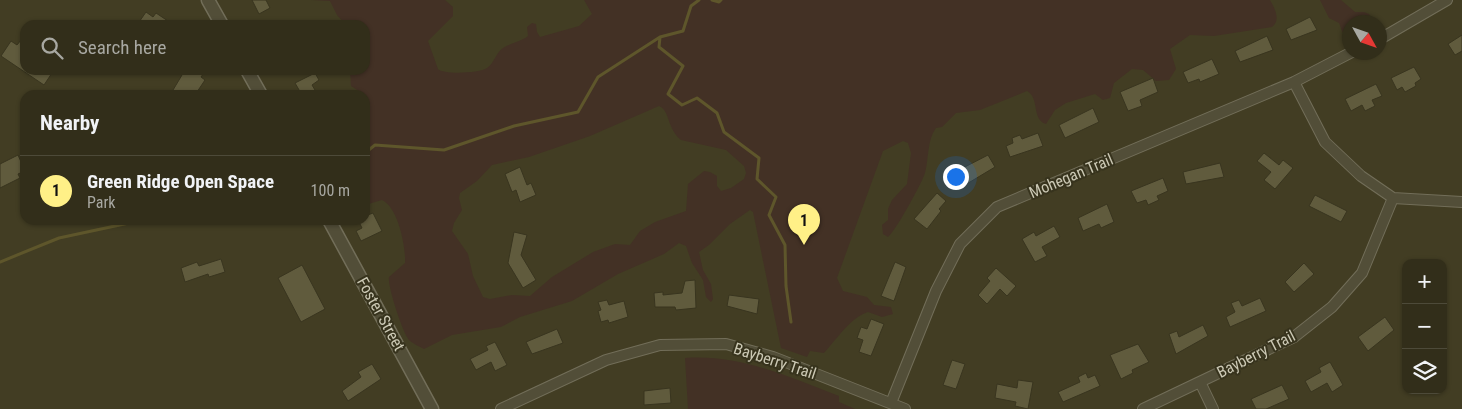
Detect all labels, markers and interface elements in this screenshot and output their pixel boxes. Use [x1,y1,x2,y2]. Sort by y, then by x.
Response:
north arrow [1342,15,1387,60]
search box [20,20,370,75]
icon: search [38,34,66,62]
text: Search here [78,36,166,59]
text: Nearby [40,111,99,135]
street label: Mohegan Trail [1026,150,1116,202]
your location [943,164,969,190]
text: Green Ridge Open Space [87,170,274,193]
text: 1 [52,181,60,200]
text: 100 m [311,181,350,200]
text: Park [87,193,116,212]
pin: 1 [788,204,820,245]
map controls [1402,259,1447,394]
button: + [1402,259,1447,304]
street label: Foster Street [353,274,409,354]
button: − [1402,304,1447,349]
street label: Bayberry Trail [1214,326,1298,382]
street label: Bayberry Trail [731,339,819,383]
button: layers [1402,349,1447,394]

